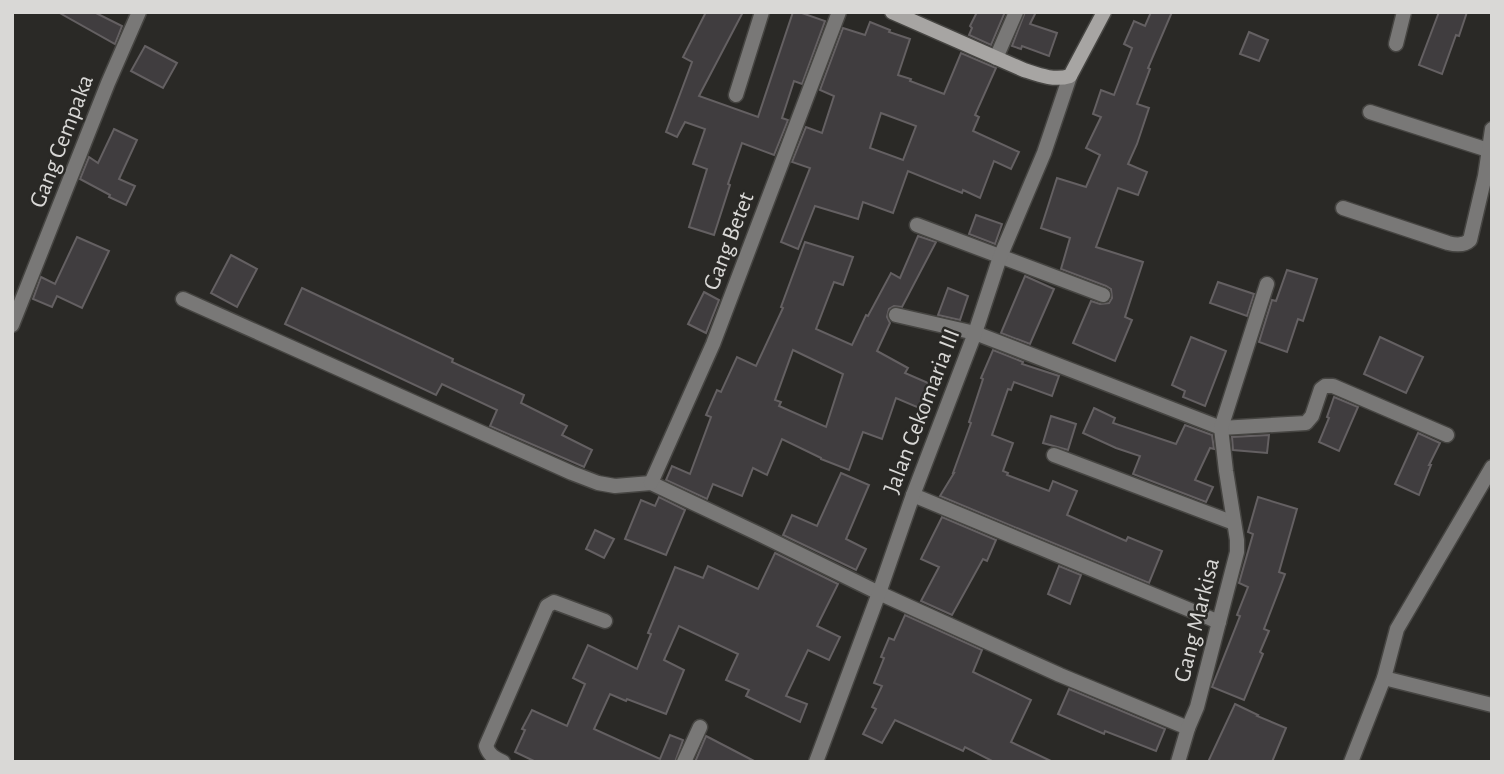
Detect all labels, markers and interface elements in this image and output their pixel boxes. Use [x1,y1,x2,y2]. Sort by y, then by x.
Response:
street label: Gang Cempaka [26,72,98,211]
street label: Gang Betet [699,189,759,294]
street label: Jalan Cekomaria III [879,326,964,497]
street label: Gang Markisa [1170,556,1224,685]

